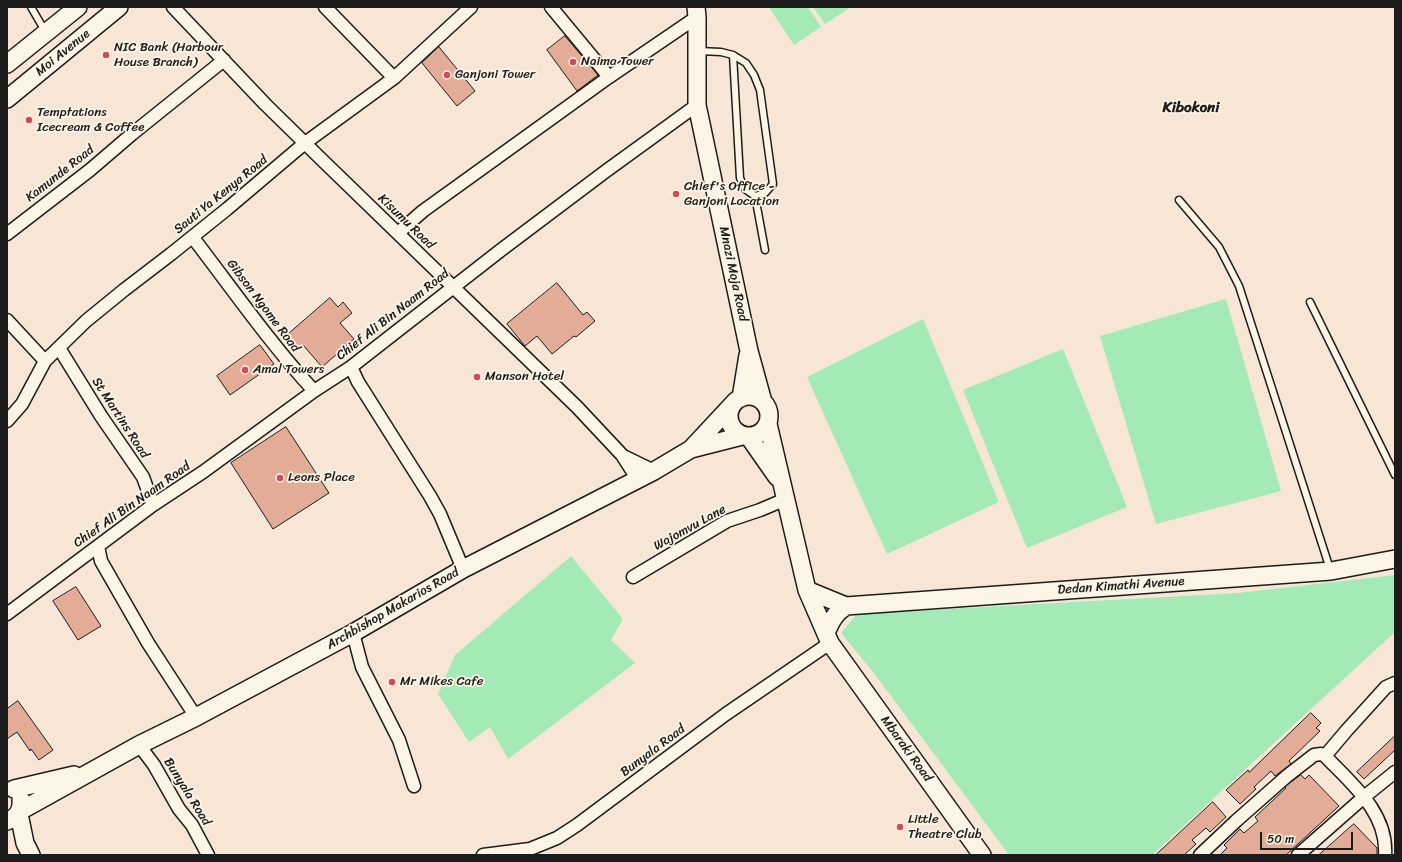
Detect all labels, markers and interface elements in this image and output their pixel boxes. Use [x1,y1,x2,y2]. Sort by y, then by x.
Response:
street label: Moi Avenue [33,26,93,80]
place label: NIC Bank (Harbour House Branch) [114,40,223,71]
marker: NIC Bank (Harbour House Branch) [101,50,111,60]
place label: Naima Tower [581,54,654,70]
marker: Naima Tower [568,57,578,67]
place label: Ganjoni Tower [455,67,535,83]
marker: Ganjoni Tower [442,70,452,80]
district label: Kibokoni [1163,99,1219,117]
place label: Temptations Icecream & Coffee [37,105,145,136]
marker: Temptations Icecream & Coffee [24,115,34,125]
street label: Kamunde Road [23,142,97,206]
street label: Sauti Ya Kenya Road [171,152,271,238]
place label: Chief's Office - Ganjoni Location [684,179,779,210]
marker: Chief's Office - Ganjoni Location [671,189,681,199]
street label: Kisumu Road [374,191,438,253]
street label: Mnazi Moja Road [715,225,751,323]
street label: Gibson Ngome Road [223,257,303,355]
street label: Chief Ali Bin Naam Road [333,266,453,364]
place label: Amal Towers [253,362,324,378]
marker: Amal Towers [240,365,250,375]
place label: Manson Hotel [485,369,564,385]
marker: Manson Hotel [472,372,482,382]
street label: St Martins Road [88,375,152,461]
street label: Chief Ali Bin Naam Road [71,459,193,551]
place label: Leons Place [288,470,355,486]
marker: Leons Place [275,473,285,483]
street label: Wajomvu Lane [651,502,729,554]
street label: Archbishop Makarios Road [324,565,462,653]
street label: Dedan Kimathi Avenue [1057,574,1185,598]
place label: Mr Mikes Cafe [400,674,484,690]
marker: Mr Mikes Cafe [387,677,397,687]
street label: Mbaraki Road [877,713,935,785]
street label: Bunyala Road [618,722,688,780]
street label: Bunyala Road [160,755,214,829]
place label: Little Theatre Club [908,812,982,843]
marker: Little Theatre Club [895,822,905,832]
scale bar [1262,824,1355,850]
text: 50 m [1267,828,1294,850]

